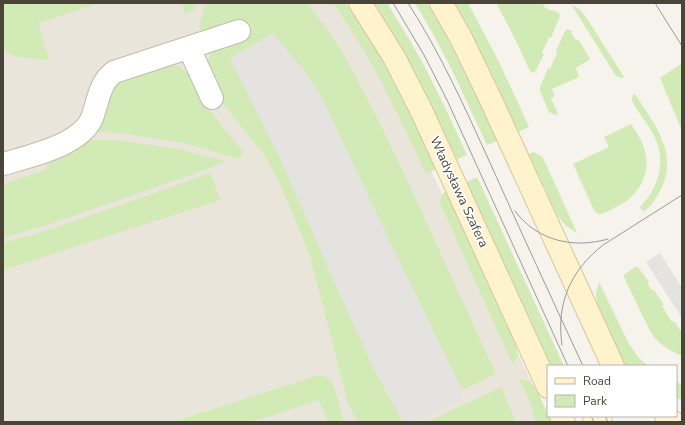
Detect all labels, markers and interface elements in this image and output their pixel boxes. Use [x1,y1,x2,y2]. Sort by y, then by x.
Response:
street label: Władysława Szafera [425,134,493,250]
legend [547,365,677,417]
text: Road [583,373,611,389]
text: Park [583,393,608,409]

